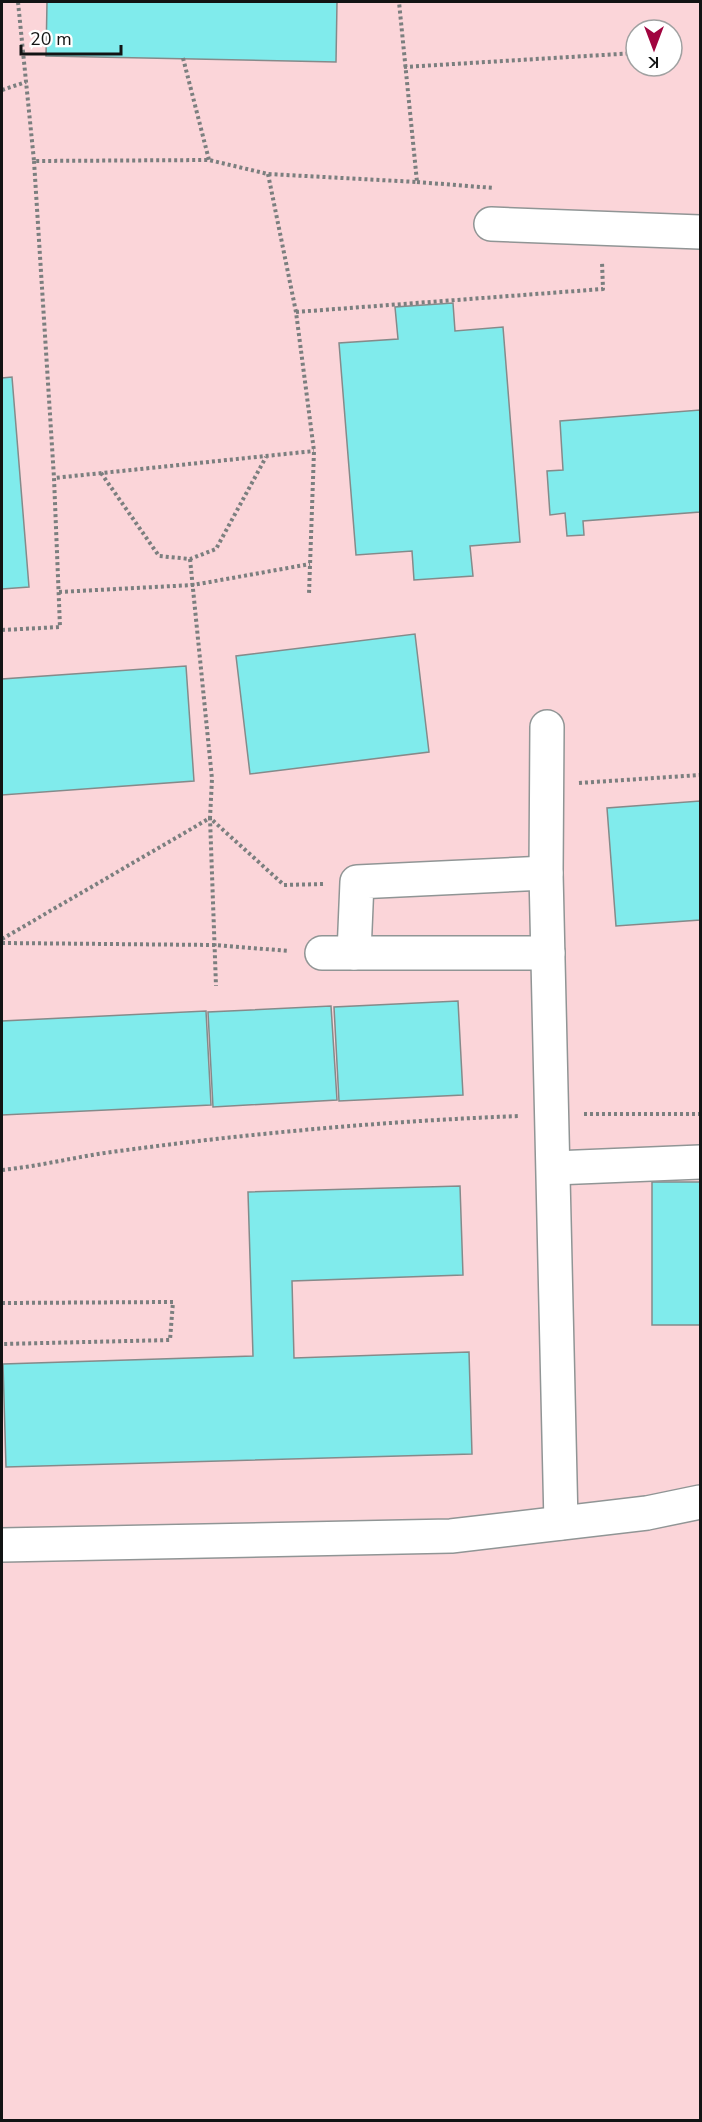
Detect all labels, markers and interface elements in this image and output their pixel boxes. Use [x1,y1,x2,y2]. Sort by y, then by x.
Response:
scale bar [21,18,122,56]
north arrow [624,18,684,78]
text: 20 m [30,27,72,51]
text: K [647,51,659,73]

